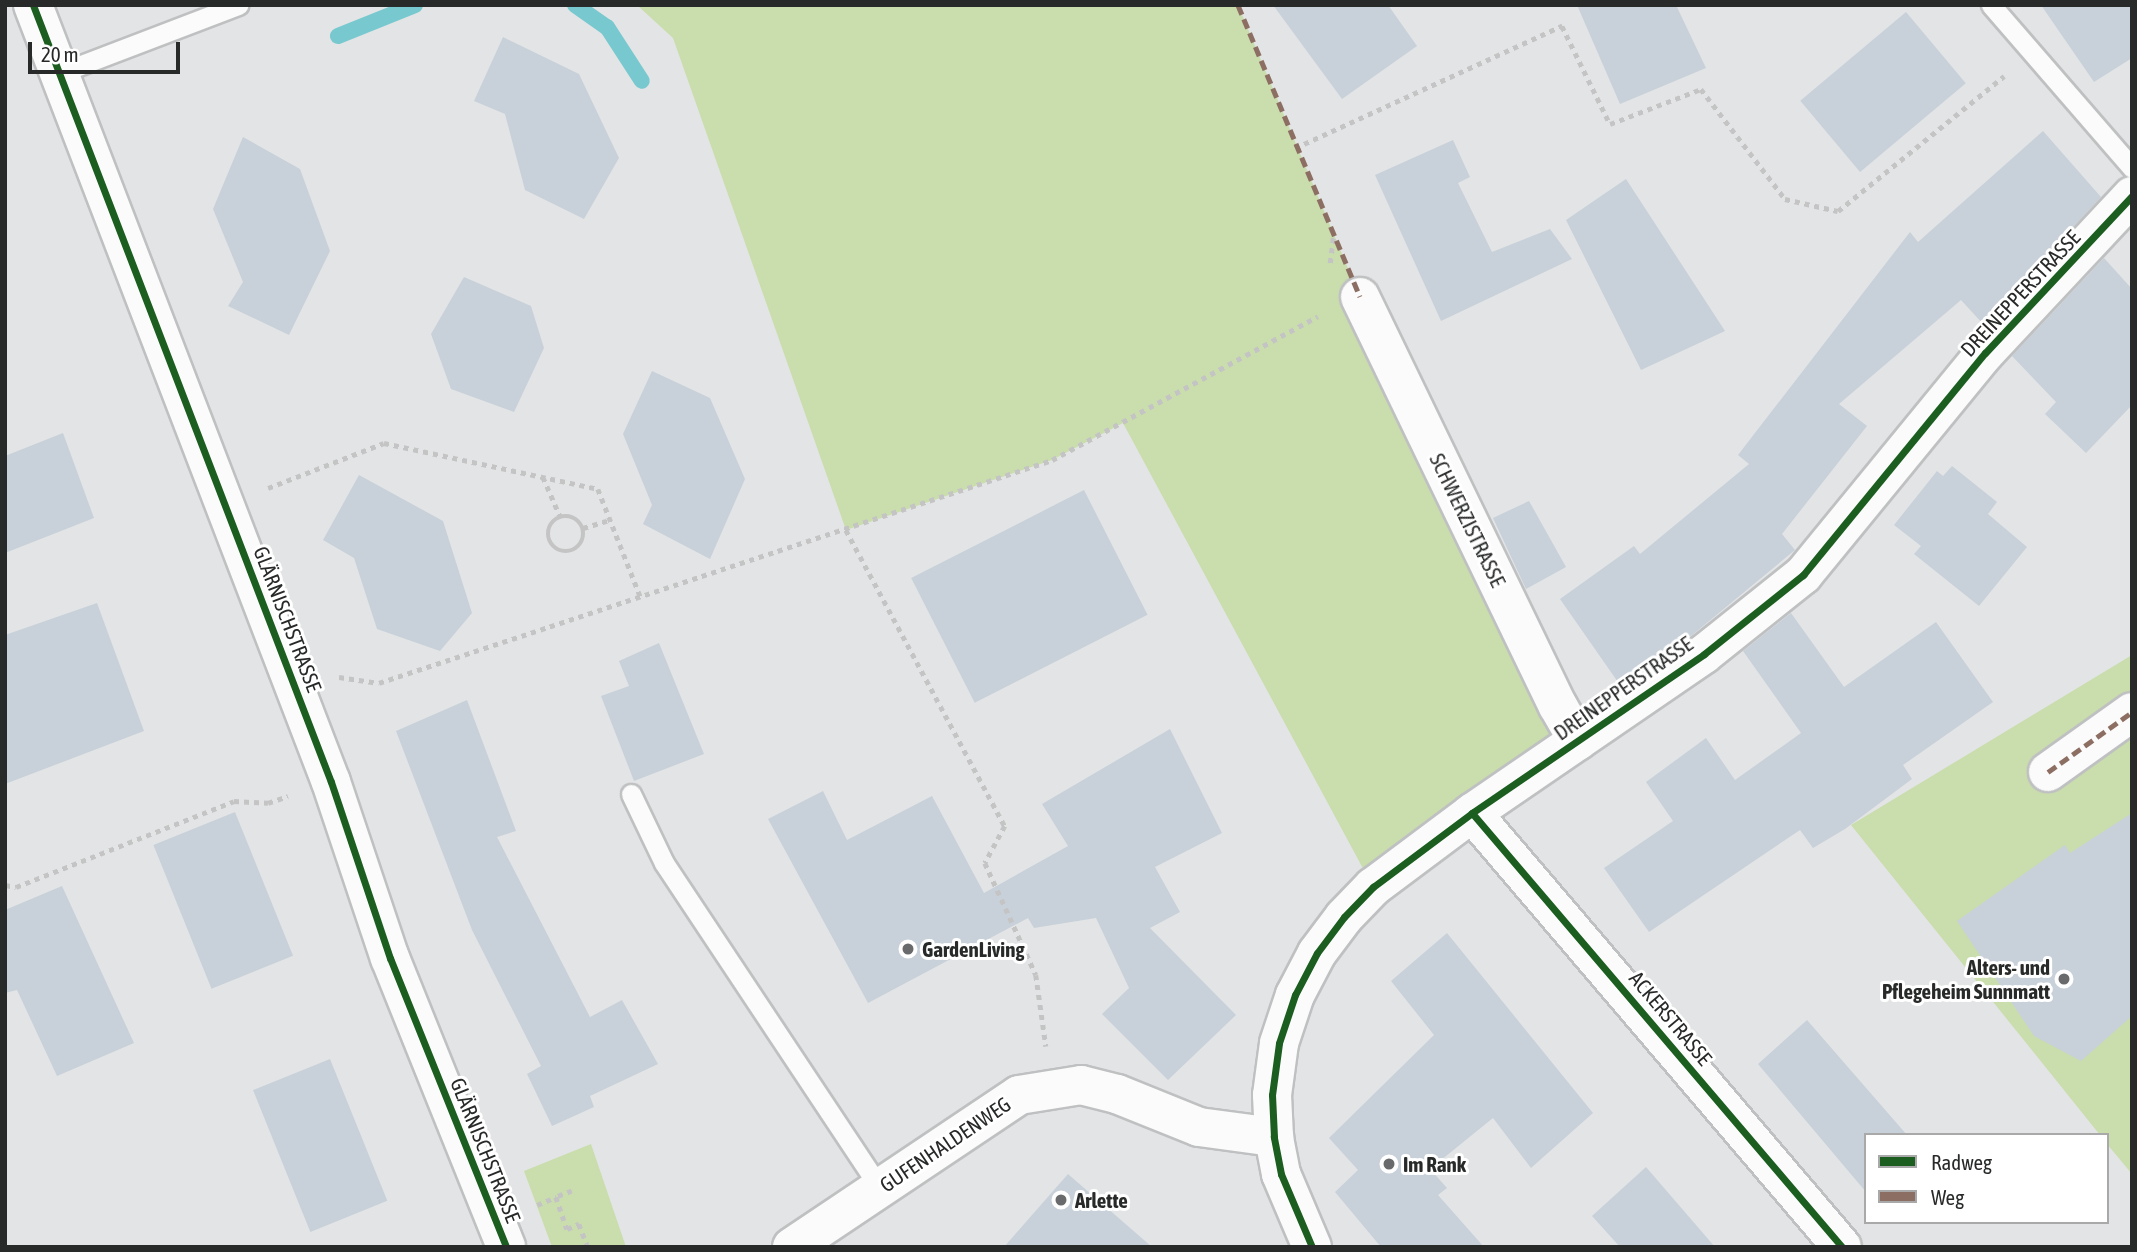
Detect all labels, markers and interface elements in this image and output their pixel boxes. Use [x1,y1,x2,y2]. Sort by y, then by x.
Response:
scale bar [32,28,184,72]
text: 20 m [41,42,79,66]
street label: DREINEPPERSTRASSE [1955,225,2085,361]
street label: SCHWERZISTRASSE [1425,449,1511,591]
street label: GLÄRNISCHSTRASSE [249,543,327,695]
street label: DREINEPPERSTRASSE [1549,631,1697,745]
place label: GardenLiving [922,936,1024,962]
marker: GardenLiving [900,941,916,957]
place label: Alters- und Pflegeheim Sunnmatt [1882,954,2050,1004]
street label: ACKERSTRASSE [1624,966,1718,1070]
marker: Alters- und Pflegeheim Sunnmatt [2056,971,2072,987]
street label: GLÄRNISCHSTRASSE [446,1074,526,1226]
street label: GUFENHALDENWEG [875,1091,1015,1197]
legend [1864,1133,2109,1224]
text: Radweg [1931,1150,1992,1174]
place label: Im Rank [1403,1151,1466,1177]
marker: Im Rank [1381,1156,1397,1172]
text: Weg [1931,1185,1964,1209]
place label: Arlette [1075,1187,1128,1213]
marker: Arlette [1053,1192,1069,1208]

